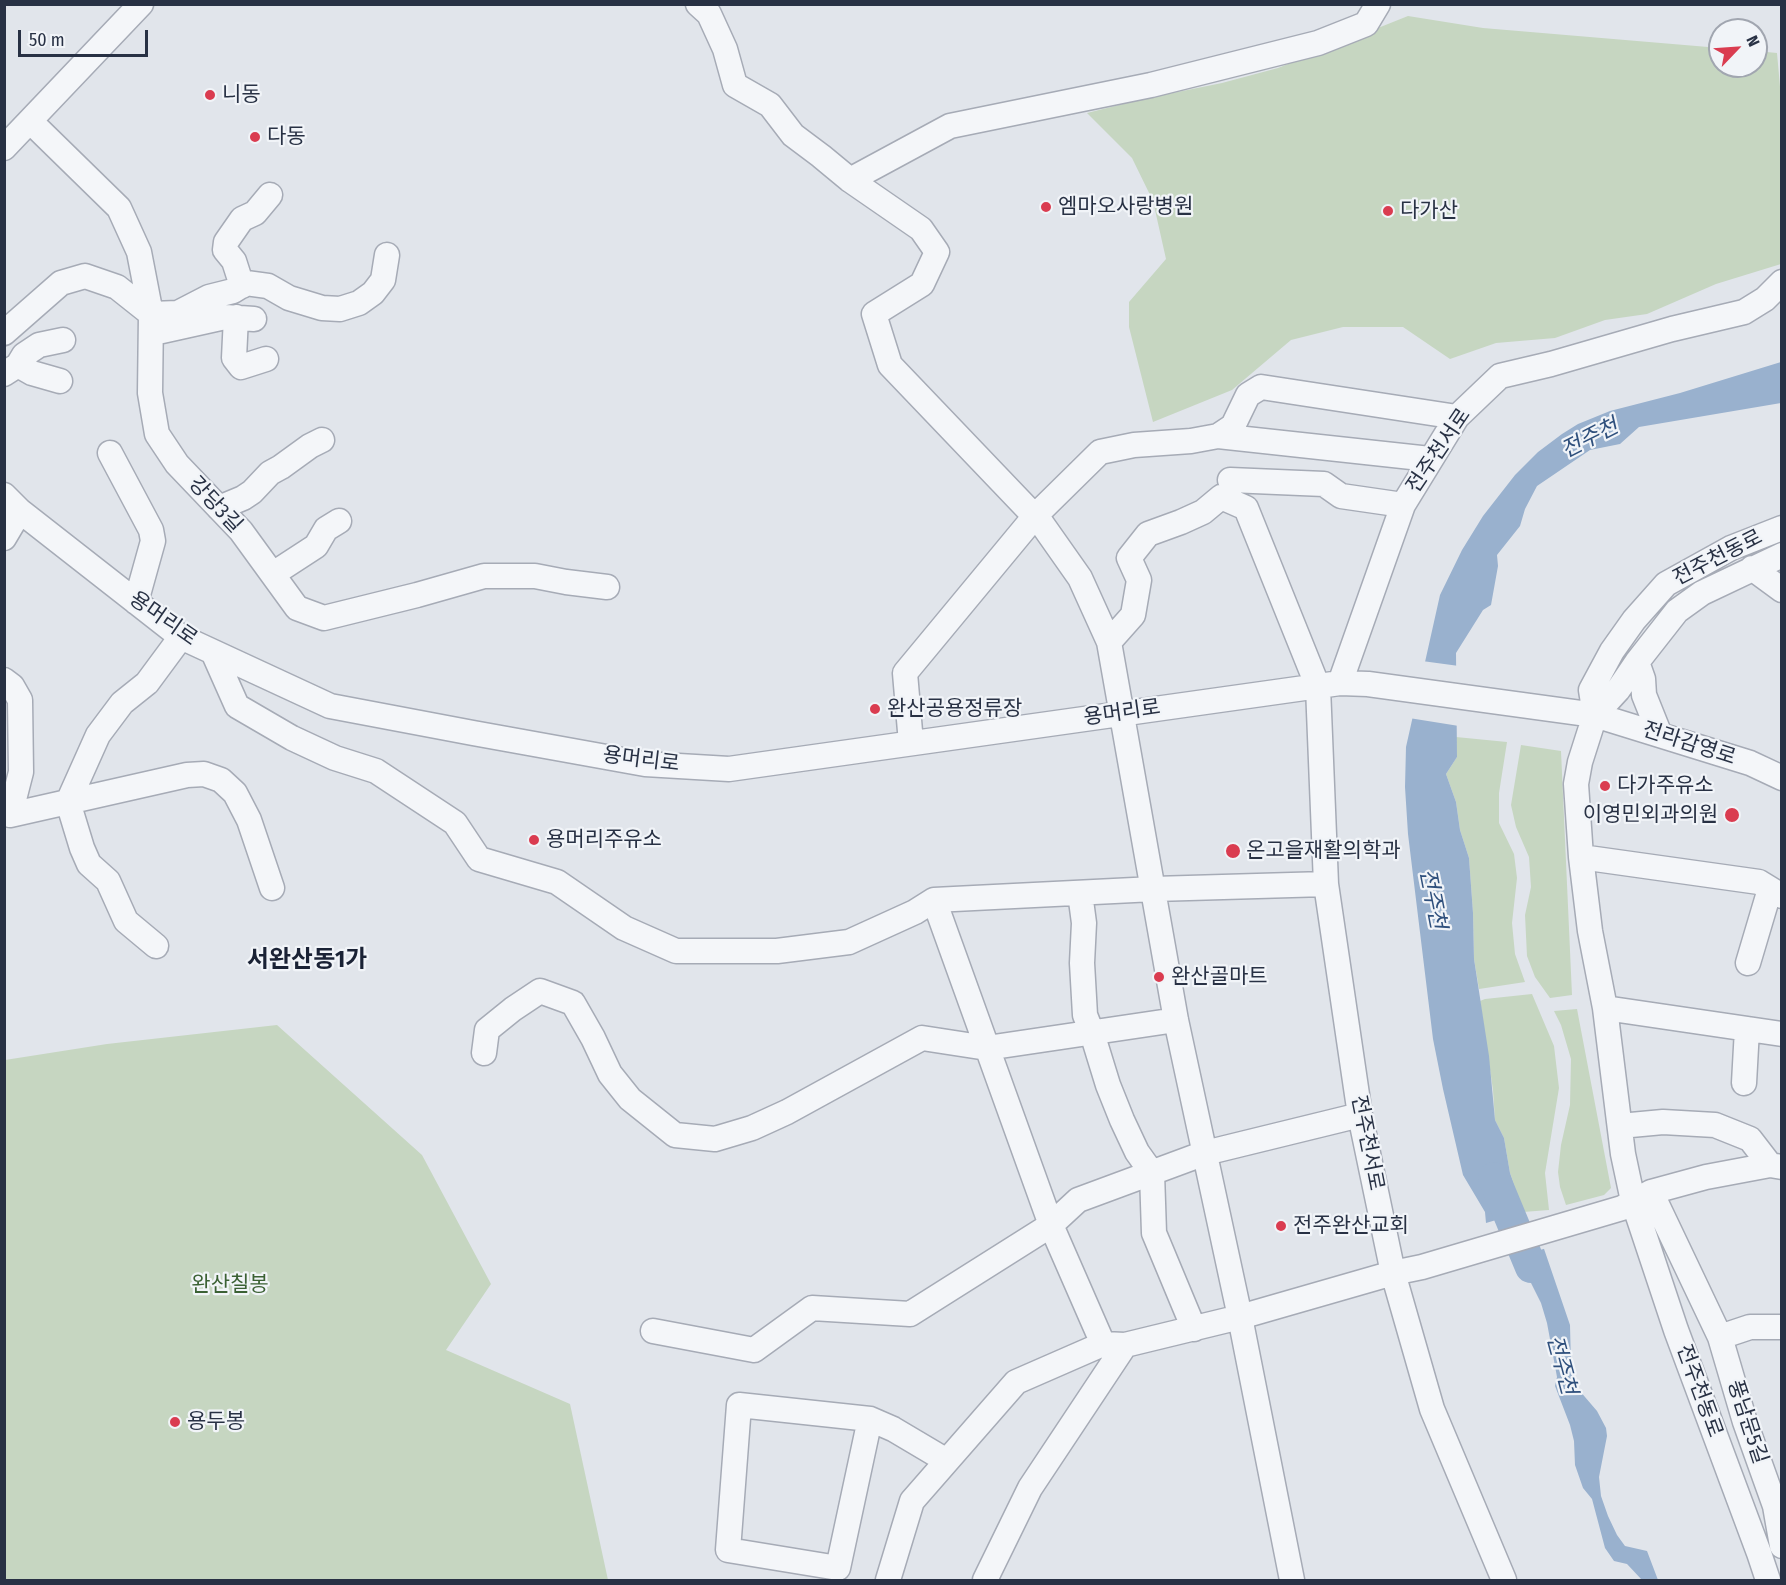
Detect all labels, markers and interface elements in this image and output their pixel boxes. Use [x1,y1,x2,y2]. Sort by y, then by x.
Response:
scale bar [21,18,152,56]
north arrow [1708,18,1768,78]
text: 50 m [29,29,65,51]
text: N [1742,33,1764,49]
place label: 니동 [222,82,261,108]
marker: 니동 [203,88,217,102]
place label: 다동 [267,124,306,150]
marker: 다동 [248,130,262,144]
place label: 엠마오사랑병원 [1058,194,1193,220]
place label: 다가산 [1400,198,1458,224]
marker: 엠마오사랑병원 [1039,200,1053,214]
marker: 다가산 [1381,204,1395,218]
street label: 전주천서로 [1402,404,1476,498]
water label: 전주천 [1557,413,1623,465]
street label: 강당3길 [183,472,247,538]
street label: 전주천동로 [1669,525,1767,591]
street label: 용머리로 [124,587,202,651]
street label: 용머리로 [1082,695,1162,731]
place label: 완산공용정류장 [887,696,1022,722]
marker: 완산공용정류장 [868,702,882,716]
street label: 전라감영로 [1639,717,1739,771]
street label: 용머리로 [601,743,681,777]
place label: 다가주유소 [1617,773,1714,799]
marker: 다가주유소 [1598,779,1612,793]
place label: 이영민외과의원 [1583,802,1718,828]
marker: 이영민외과의원 [1723,806,1741,824]
place label: 용머리주유소 [546,827,662,853]
marker: 용머리주유소 [527,833,541,847]
place label: 온고을재활의학과 [1246,838,1401,864]
marker: 온고을재활의학과 [1224,842,1242,860]
water label: 전주천 [1413,867,1451,931]
district label: 서완산동1가 [247,946,367,974]
place label: 완산골마트 [1171,964,1268,990]
marker: 완산골마트 [1152,970,1166,984]
street label: 전주천서로 [1345,1093,1389,1193]
place label: 전주완산교회 [1293,1213,1409,1239]
marker: 전주완산교회 [1274,1219,1288,1233]
park label: 완산칠봉 [191,1272,269,1298]
water label: 전주천 [1540,1332,1582,1398]
street label: 전주천동로 [1671,1341,1727,1441]
street label: 풍남문5길 [1722,1377,1772,1467]
place label: 용두봉 [187,1409,245,1435]
marker: 용두봉 [168,1415,182,1429]

